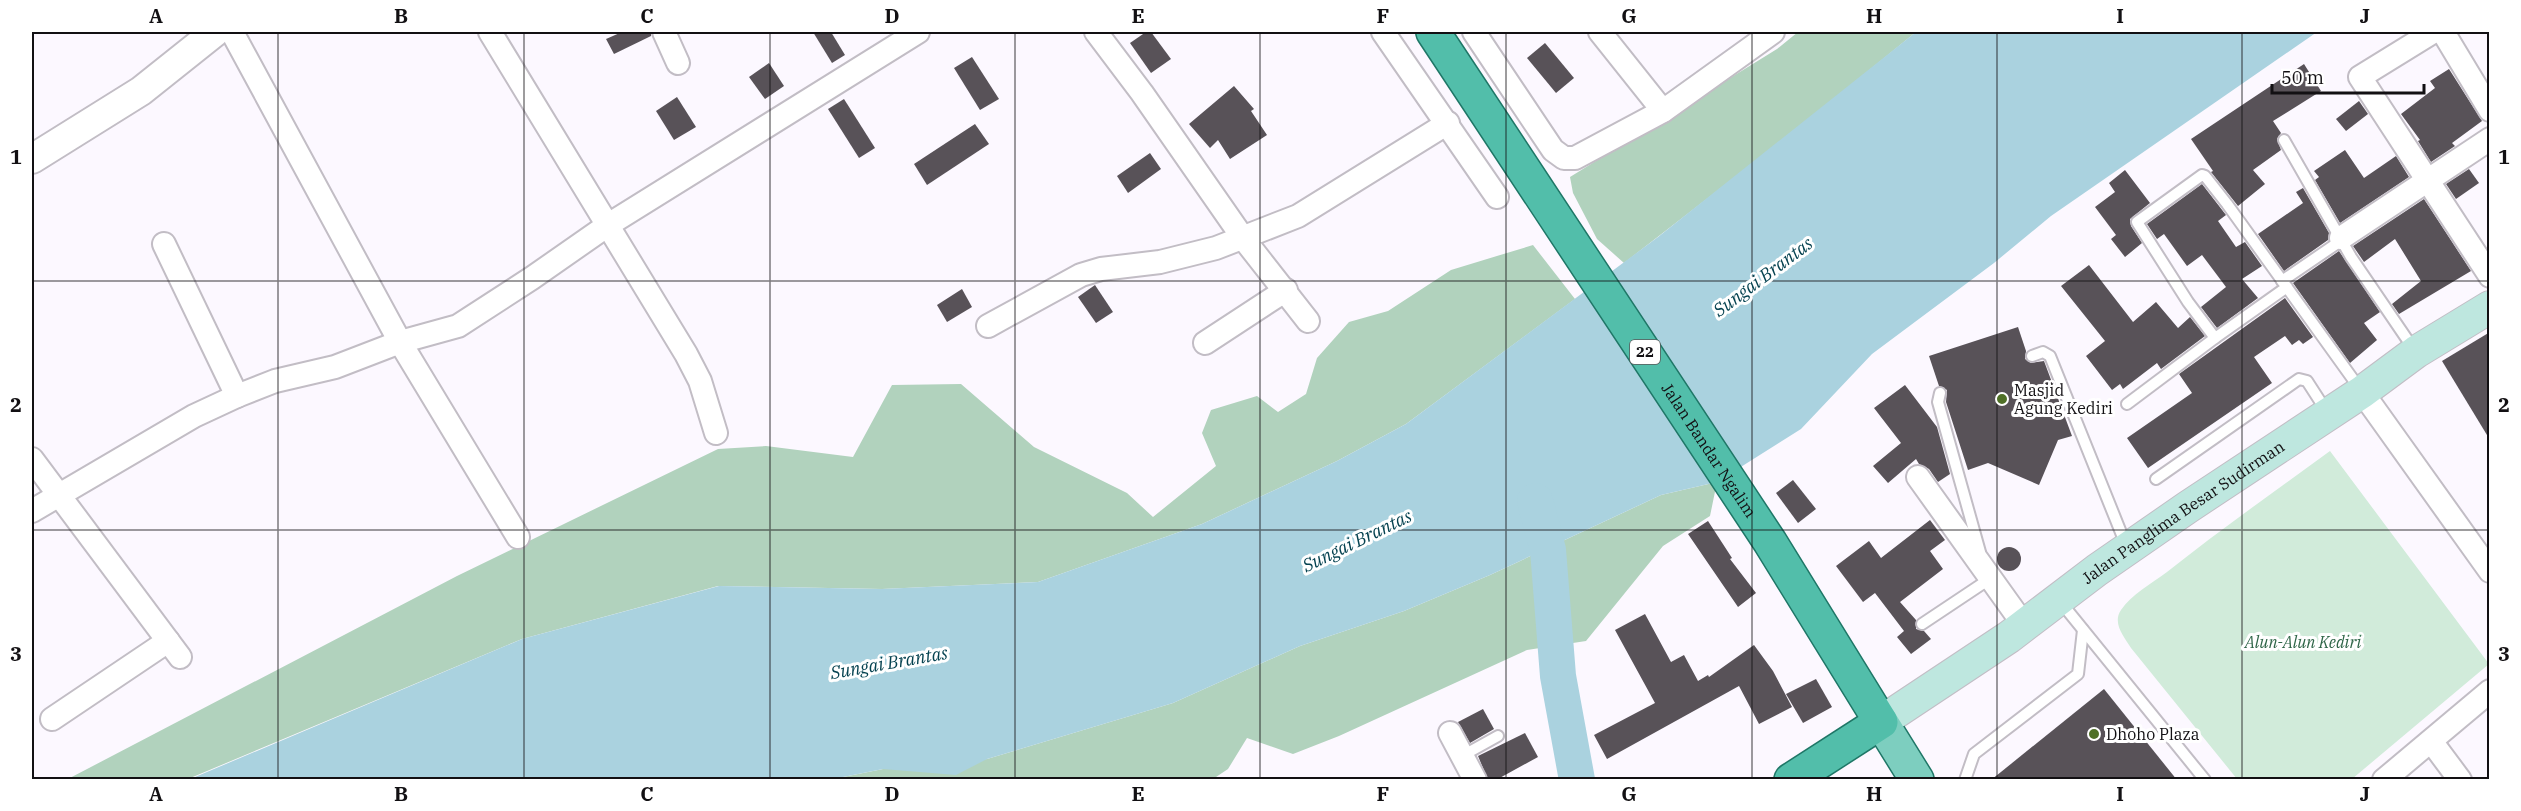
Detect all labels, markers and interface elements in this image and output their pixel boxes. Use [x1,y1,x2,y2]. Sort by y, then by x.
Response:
text: A [149,2,163,29]
text: B [394,2,408,29]
text: C [640,2,654,29]
text: D [884,2,900,29]
text: E [1131,2,1145,29]
text: F [1377,2,1389,29]
text: G [1621,2,1637,29]
text: H [1866,2,1882,29]
text: I [2116,2,2124,29]
text: J [2360,2,2370,29]
scale bar [2272,57,2424,95]
text: 50 m [2281,66,2324,89]
text: 1 [10,143,22,170]
text: 1 [2498,143,2510,170]
water label: Sungai Brantas [1707,231,1817,322]
road number: 22 [1630,340,1660,364]
street label: Jalan Bandar Ngalim [1658,379,1761,521]
place label: Masjid Agung Kediri [2014,380,2113,418]
text: 2 [10,391,22,418]
text: 2 [2498,391,2510,418]
marker: Masjid Agung Kediri [1995,392,2009,406]
street label: Jalan Panglima Besar Sudirman [2078,436,2288,588]
water label: Sungai Brantas [1297,504,1416,577]
park label: Alun-Alun Kediri [2244,632,2361,652]
text: 3 [10,640,22,667]
text: 3 [2498,640,2510,667]
water label: Sungai Brantas [827,641,950,684]
place label: Dhoho Plaza [2106,724,2200,744]
marker: Dhoho Plaza [2087,727,2101,741]
text: A [149,780,163,807]
text: B [394,780,408,807]
text: C [640,780,654,807]
text: D [884,780,900,807]
text: E [1131,780,1145,807]
text: F [1377,780,1389,807]
text: G [1621,780,1637,807]
text: H [1866,780,1882,807]
text: I [2116,780,2124,807]
text: J [2360,780,2370,807]

